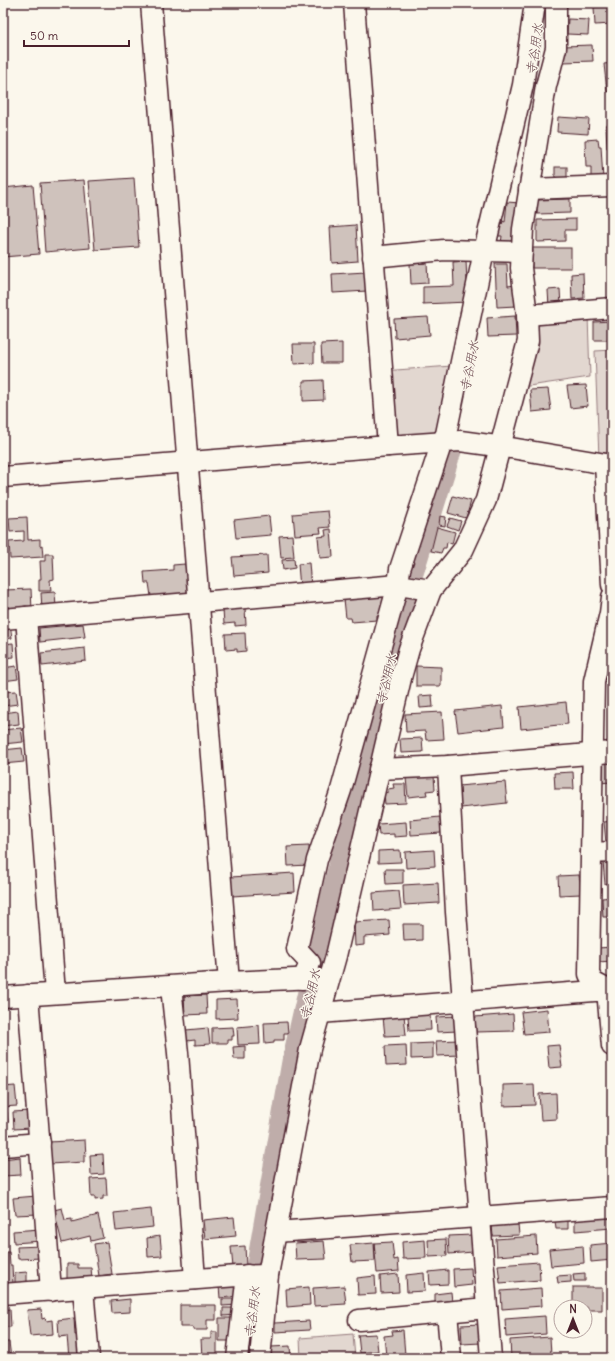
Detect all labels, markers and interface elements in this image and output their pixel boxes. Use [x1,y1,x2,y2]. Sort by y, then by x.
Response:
scale bar [24,22,129,48]
water label: 寺谷用水 [522,22,547,76]
text: 50 m [30,28,59,43]
water label: 寺谷用水 [456,339,483,393]
water label: 寺谷用水 [372,652,401,706]
water label: 寺谷用水 [296,967,325,1021]
water label: 寺谷用水 [241,1285,264,1339]
north arrow [553,1299,593,1339]
text: N [569,1302,577,1316]

